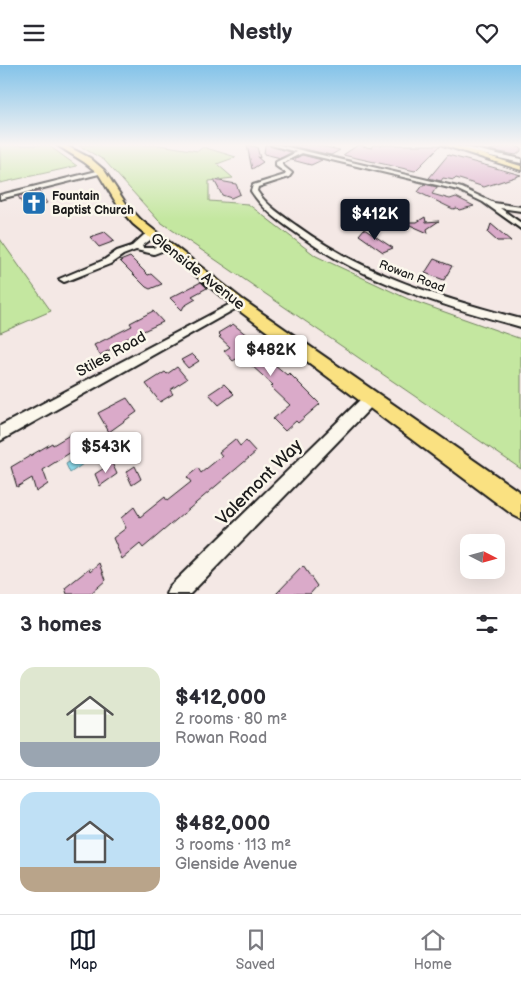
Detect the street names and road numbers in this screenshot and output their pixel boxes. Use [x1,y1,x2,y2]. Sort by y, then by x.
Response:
street label: Glenside Avenue [147,229,249,314]
street label: Rowan Road [377,257,447,296]
street label: Stiles Road [73,327,150,381]
street label: Valemont Way [212,434,307,530]

